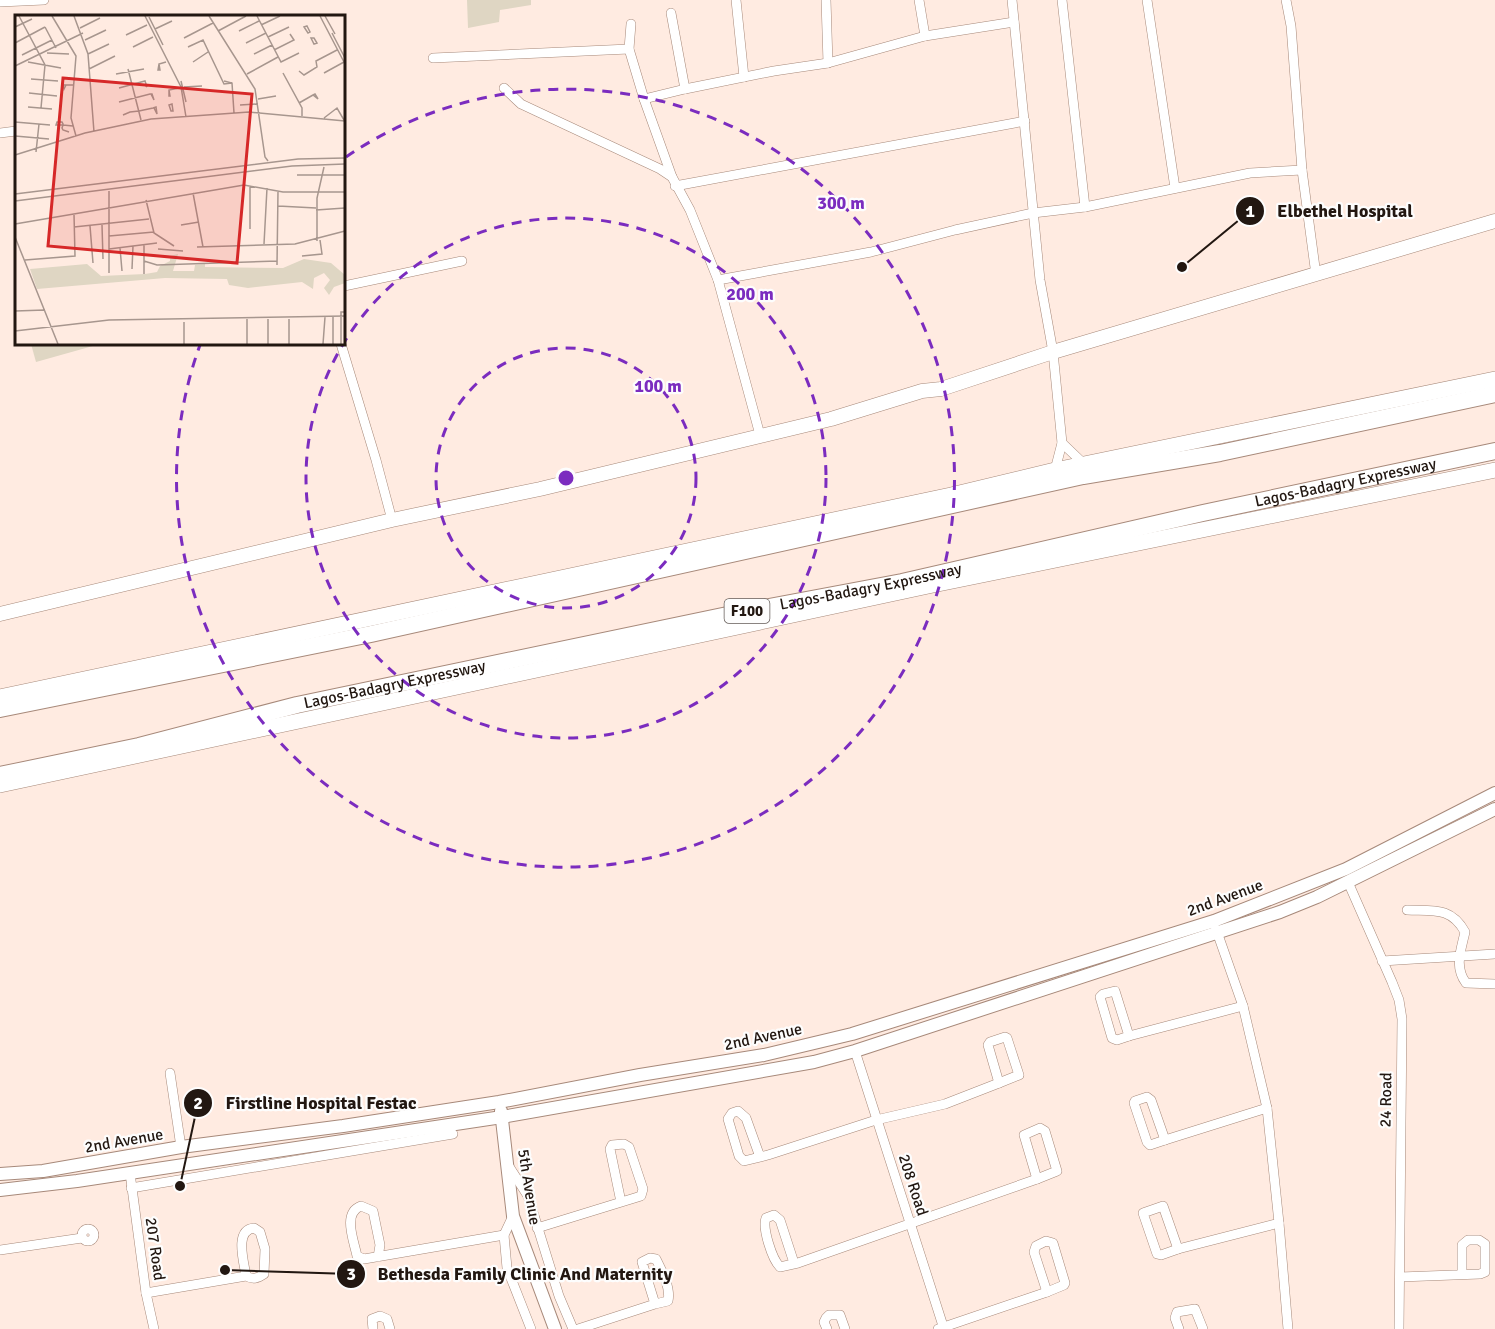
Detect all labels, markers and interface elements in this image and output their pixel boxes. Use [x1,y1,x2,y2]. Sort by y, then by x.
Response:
inset map [15,15,345,345]
text: 300 m [817,192,865,214]
callout: Elbethel Hospital [1235,193,1425,229]
text: 1 [1245,200,1255,222]
text: Elbethel Hospital [1277,200,1413,222]
text: 200 m [726,283,774,305]
text: 100 m [634,375,682,397]
street label: Lagos-Badagry Expressway [1253,454,1438,512]
centre of rings [556,468,576,488]
street label: Lagos-Badagry Expressway [778,559,964,615]
road number: F100 [724,599,770,623]
street label: Lagos-Badagry Expressway [302,656,488,713]
street label: 2nd Avenue [1184,875,1266,921]
street label: 2nd Avenue [722,1019,804,1055]
street label: 24 Road [1376,1072,1396,1128]
callout: Firstline Hospital Festac [183,1085,428,1121]
text: 2 [193,1092,203,1114]
text: Firstline Hospital Festac [226,1092,417,1114]
street label: 2nd Avenue [83,1124,165,1158]
street label: 5th Avenue [513,1148,545,1226]
street label: 208 Road [894,1152,932,1218]
street label: 207 Road [141,1216,169,1282]
callout: Bethesda Family Clinic And Maternity [336,1256,685,1292]
text: 3 [346,1263,356,1285]
text: Bethesda Family Clinic And Maternity [378,1263,673,1285]

